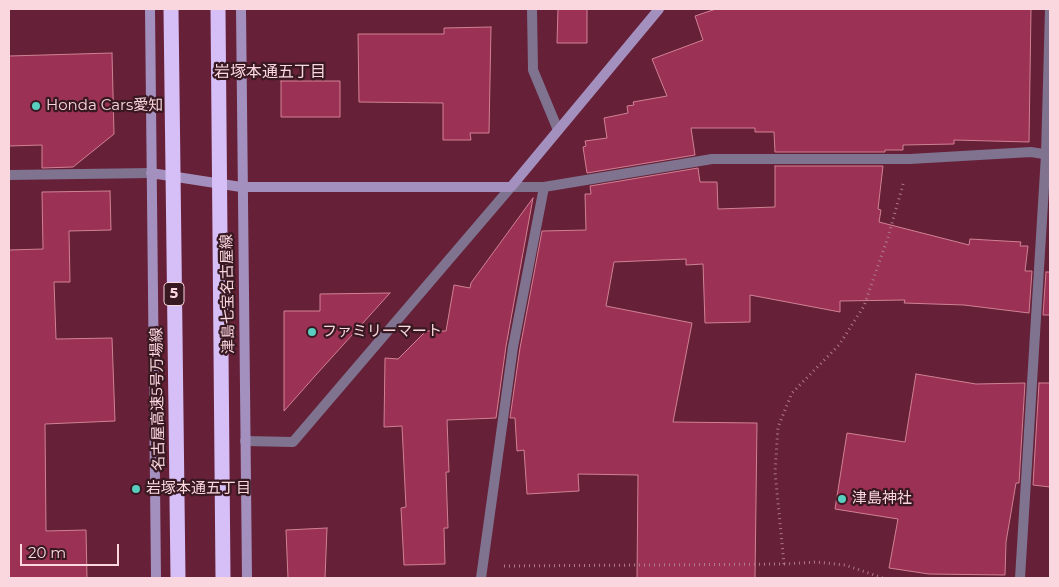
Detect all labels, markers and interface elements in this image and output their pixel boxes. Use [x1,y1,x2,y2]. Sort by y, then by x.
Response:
district label: 岩塚本通五丁目 [214,62,326,82]
place label: Honda Cars愛知 [46,97,163,115]
marker: Honda Cars愛知 [30,100,42,112]
street label: 津島七宝名古屋線 [218,234,238,354]
road number: 5 [164,282,184,306]
place label: ファミリーマート [322,323,442,341]
marker: ファミリーマート [306,326,318,338]
street label: 名古屋高速5号万場線 [148,327,168,471]
place label: 岩塚本通五丁目 [146,480,251,498]
marker: 岩塚本通五丁目 [130,483,142,495]
place label: 津島神社 [852,490,912,508]
marker: 津島神社 [836,493,848,505]
scale bar [22,534,121,566]
text: 20 m [28,543,66,562]

